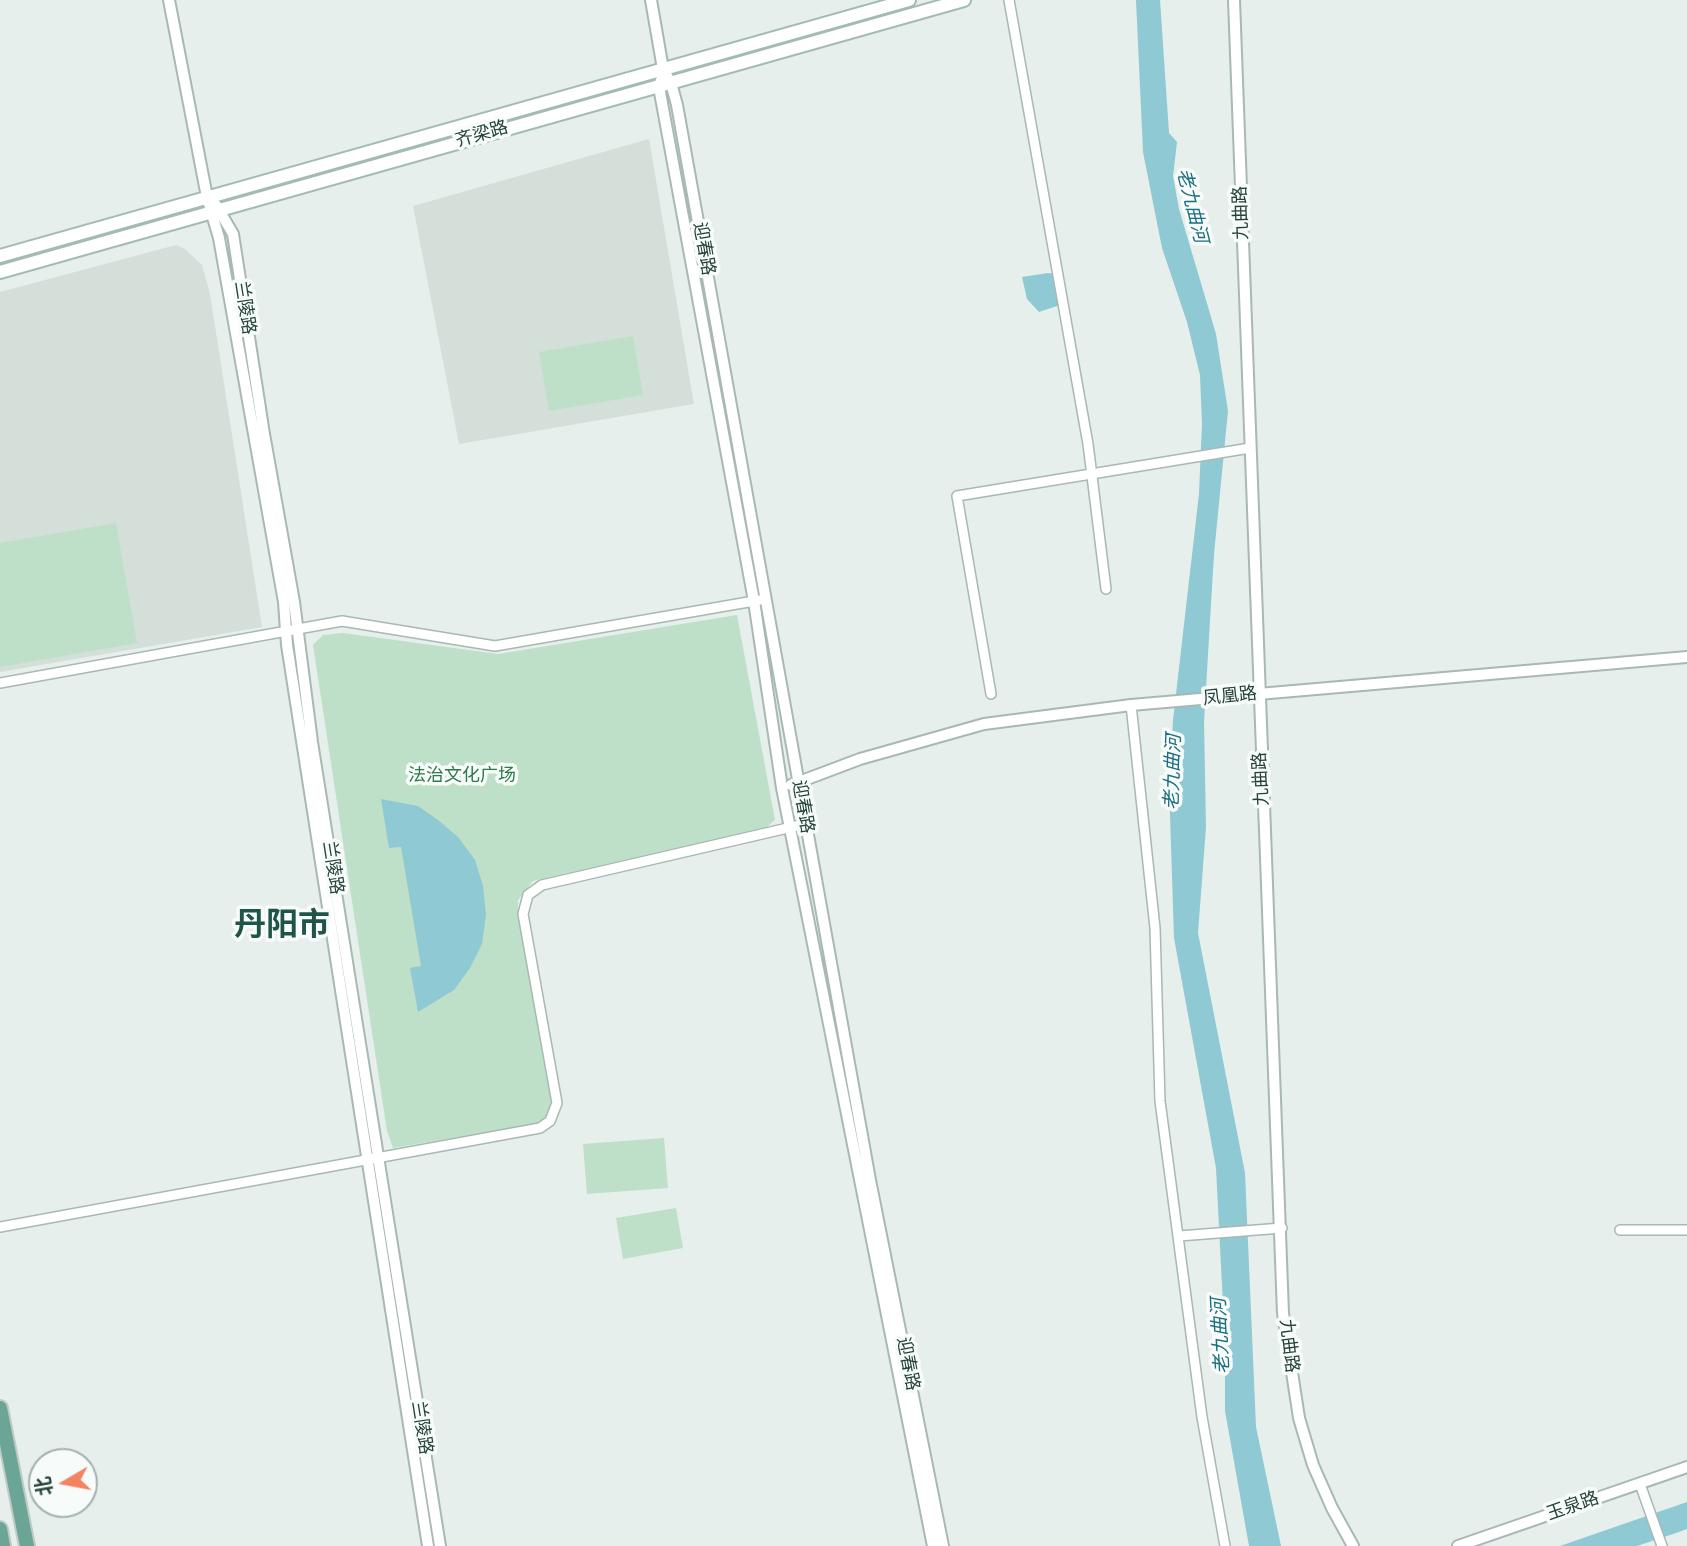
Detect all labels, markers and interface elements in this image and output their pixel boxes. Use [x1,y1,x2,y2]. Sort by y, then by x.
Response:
street label: 齐梁路 [453,117,511,153]
water label: 老九曲河 [1171,166,1211,246]
street label: 九曲路 [1230,186,1254,240]
street label: 迎春路 [688,221,718,277]
street label: 兰陵路 [229,280,259,336]
street label: 凤凰路 [1202,683,1258,711]
water label: 老九曲河 [1161,734,1187,810]
street label: 九曲路 [1250,751,1274,807]
park label: 法治文化广场 [408,766,516,788]
street label: 迎春路 [787,779,817,835]
street label: 兰陵路 [317,840,347,896]
district label: 丹阳市 [234,908,330,946]
water label: 老九曲河 [1209,1297,1235,1375]
street label: 九曲路 [1274,1318,1302,1374]
street label: 迎春路 [891,1335,923,1393]
street label: 兰陵路 [406,1400,436,1456]
north arrow [28,1448,98,1518]
text: 北 [30,1475,59,1498]
street label: 玉泉路 [1544,1488,1602,1526]

